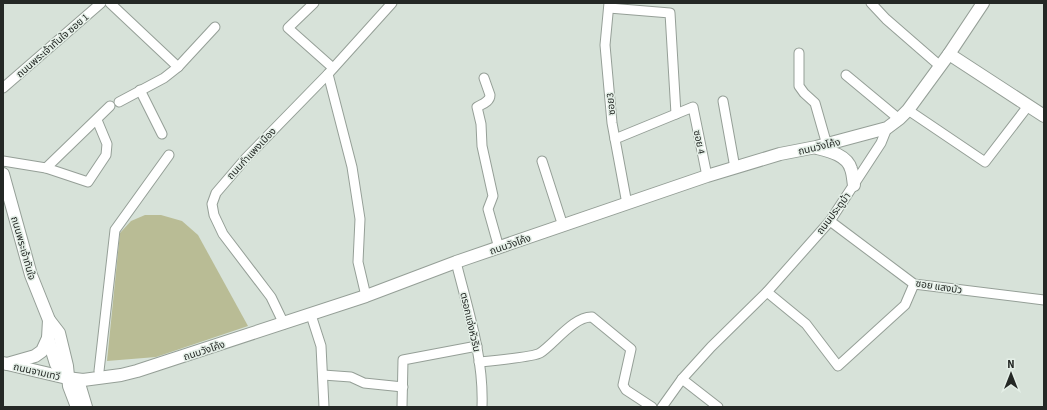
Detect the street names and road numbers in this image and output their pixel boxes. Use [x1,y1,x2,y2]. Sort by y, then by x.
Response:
street label: ถนนพระเจ้าทันใจ ซอย 1 [13,10,92,81]
street label: ซอย3 [603,92,619,116]
street label: ถนนกำแพงเมือง [224,125,279,183]
street label: ซอย 4 [690,129,708,156]
street label: ถนนวังโค้ง [797,135,842,159]
street label: ถนนประตูม้า [813,190,854,237]
street label: ถนนพระเจ้าทันใจ [7,215,39,282]
street label: ถนนวังโค้ง [488,231,533,259]
street label: ซอย แสงบัว [915,276,963,298]
street label: ตรอกแจ่งหัวริน [456,291,484,353]
street label: ถนนวังโค้ง [182,338,227,364]
street label: ถนนจามเทวี [12,360,62,384]

